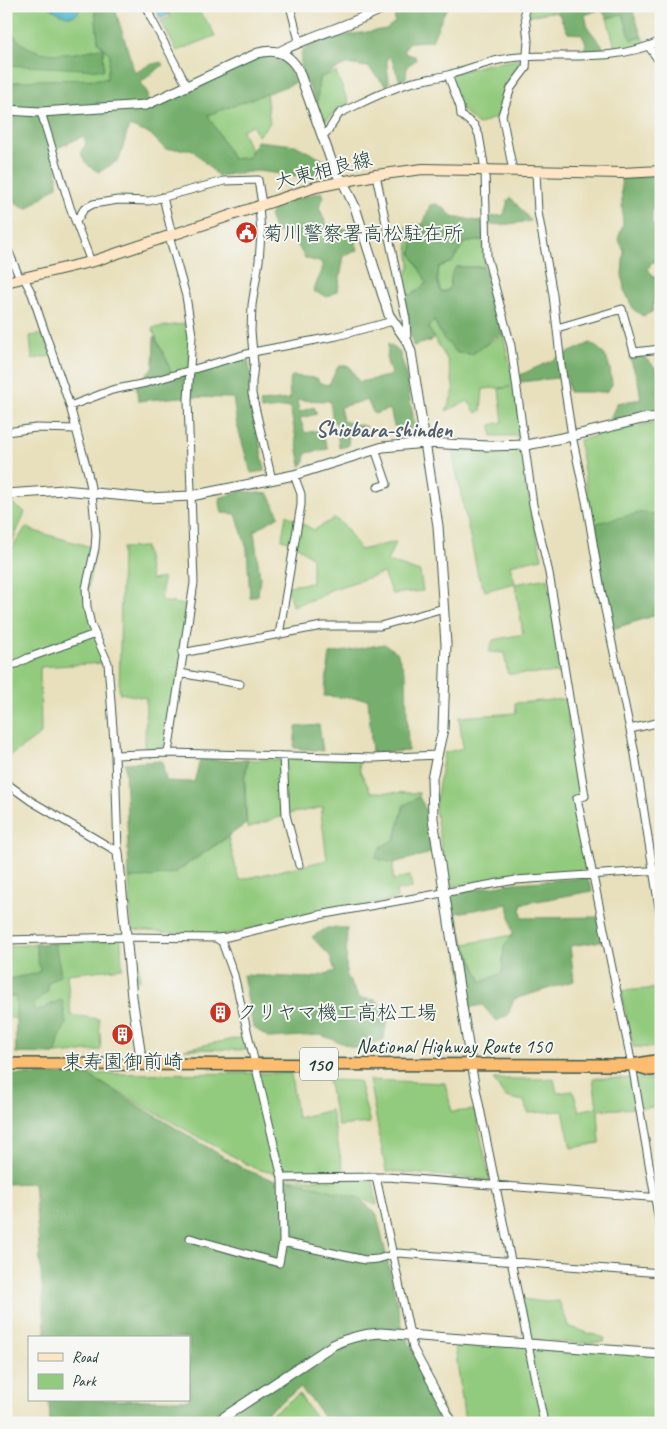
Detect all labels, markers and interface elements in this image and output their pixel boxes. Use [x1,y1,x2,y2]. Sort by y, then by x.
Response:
street label: 大東相良線 [272,146,375,195]
public building icon: 菊川警察署高松駐在所 [235,221,259,245]
place label: 菊川警察署高松駐在所 [263,221,463,246]
district label: Shiobara-shinden [316,416,453,444]
building icon: クリヤマ機工高松工場 [209,1000,233,1024]
place label: クリヤマ機工高松工場 [237,1000,437,1025]
building icon: 東寿園御前崎 [111,1023,135,1047]
street label: National Highway Route 150 [356,1034,554,1059]
road number: 150 [300,1048,338,1080]
place label: 東寿園御前崎 [63,1049,183,1074]
legend [28,1336,190,1402]
text: Road [72,1348,99,1367]
text: Park [72,1372,97,1391]

